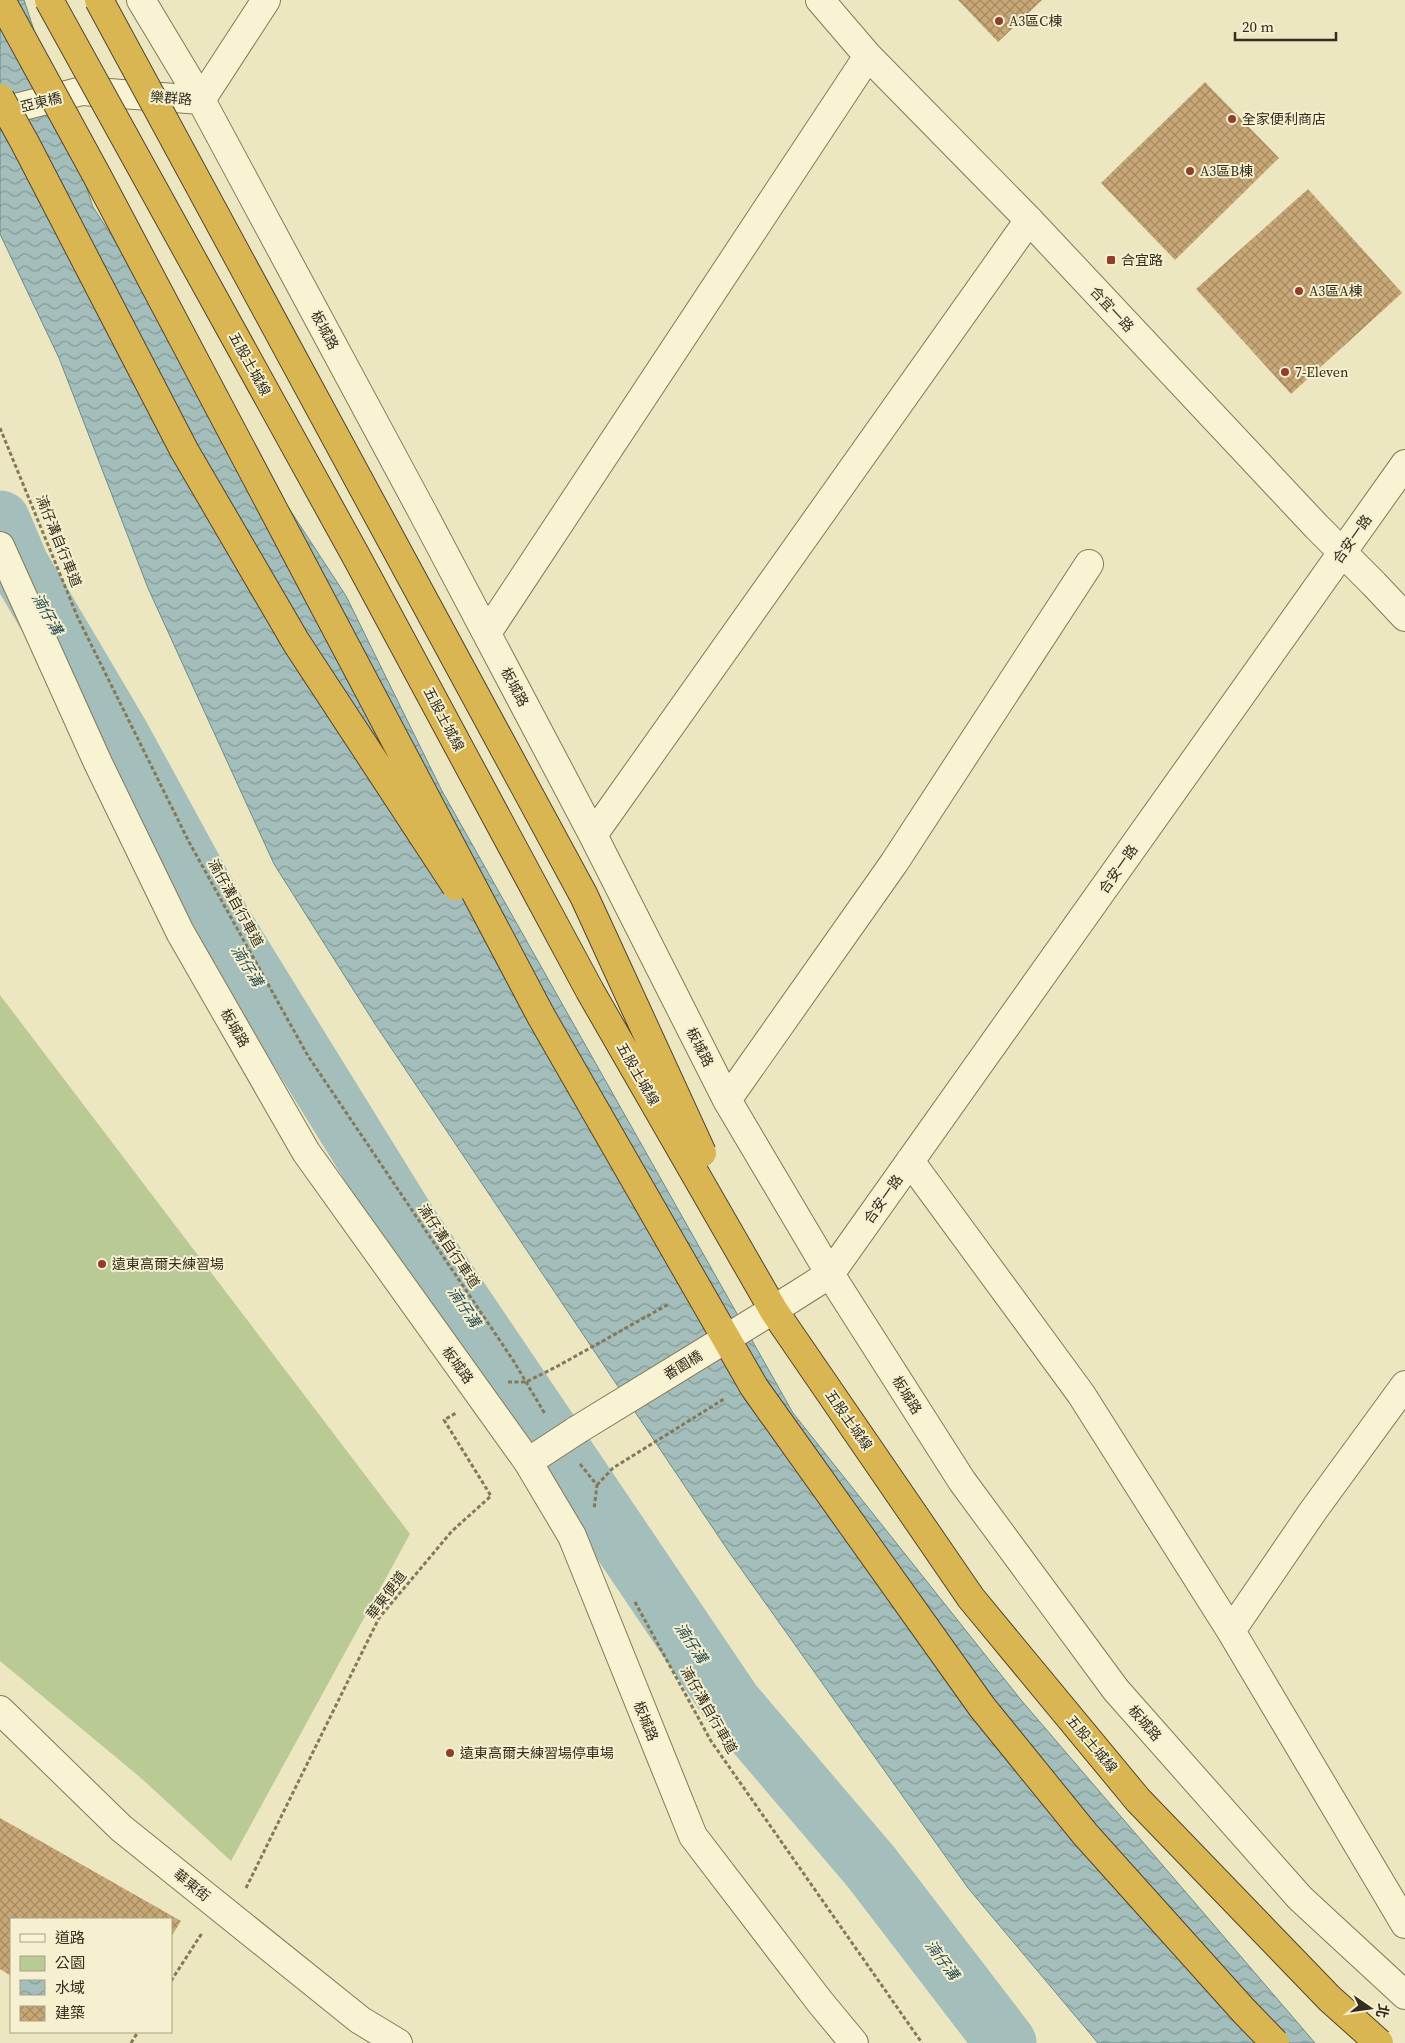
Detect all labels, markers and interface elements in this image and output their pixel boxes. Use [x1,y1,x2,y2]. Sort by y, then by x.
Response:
scale bar [1235,10,1336,42]
place label: A3區C棟 [1009,11,1062,31]
marker: A3區C棟 [993,15,1005,27]
text: 20 m [1242,16,1274,37]
street label: 亞東橋 [18,87,64,117]
street label: 樂群路 [149,87,193,109]
place label: 全家便利商店 [1242,109,1326,129]
marker: 全家便利商店 [1226,113,1238,125]
place label: A3區B棟 [1200,161,1253,181]
marker: A3區B棟 [1184,165,1196,177]
place label: 合宜路 [1121,250,1163,270]
marker: 合宜路 [1105,254,1117,266]
place label: A3區A棟 [1309,281,1363,301]
street label: 合宜一路 [1086,282,1138,336]
marker: A3區A棟 [1293,285,1305,297]
street label: 板城路 [306,307,344,353]
street label: 五股土城線 [224,329,276,399]
place label: 7-Eleven [1295,362,1349,382]
marker: 7-Eleven [1279,366,1291,378]
street label: 湳仔溝自行車道 [31,492,87,590]
street label: 合安一路 [1328,510,1376,568]
water label: 湳仔溝 [27,589,69,640]
street label: 板城路 [496,664,534,710]
street label: 五股土城線 [419,683,469,755]
street label: 合安一路 [1094,840,1142,898]
street label: 湳仔溝自行車道 [203,855,269,951]
water label: 湳仔溝 [227,941,269,992]
street label: 板城路 [216,1005,254,1051]
street label: 板城路 [682,1024,718,1070]
street label: 五股土城線 [612,1039,664,1109]
street label: 合安一路 [859,1170,907,1228]
street label: 湳仔溝自行車道 [413,1200,485,1292]
place label: 遠東高爾夫練習場 [112,1254,224,1274]
marker: 遠東高爾夫練習場 [96,1258,108,1270]
water label: 湳仔溝 [443,1282,487,1333]
street label: 板城路 [438,1342,478,1388]
street label: 番園橋 [660,1346,706,1384]
street label: 板城路 [887,1372,927,1418]
street label: 五股土城線 [821,1386,877,1454]
street label: 華東便道 [361,1567,411,1623]
water label: 湳仔溝 [670,1618,714,1669]
street label: 湳仔溝自行車道 [676,1663,742,1757]
street label: 板城路 [629,1698,663,1744]
street label: 板城路 [1124,1701,1166,1745]
street label: 五股土城線 [1062,1711,1122,1777]
place label: 遠東高爾夫練習場停車場 [460,1743,614,1763]
marker: 遠東高爾夫練習場停車場 [444,1747,456,1759]
street label: 華東街 [169,1864,215,1906]
legend [10,1918,172,2033]
text: 道路 [55,1927,85,1948]
water label: 湳仔溝 [920,1935,966,1986]
text: 公園 [55,1952,85,1973]
text: 水域 [55,1977,85,1998]
north arrow [1345,1983,1395,2033]
text: 建築 [55,2002,85,2023]
text: 北 [1371,2002,1394,2020]

